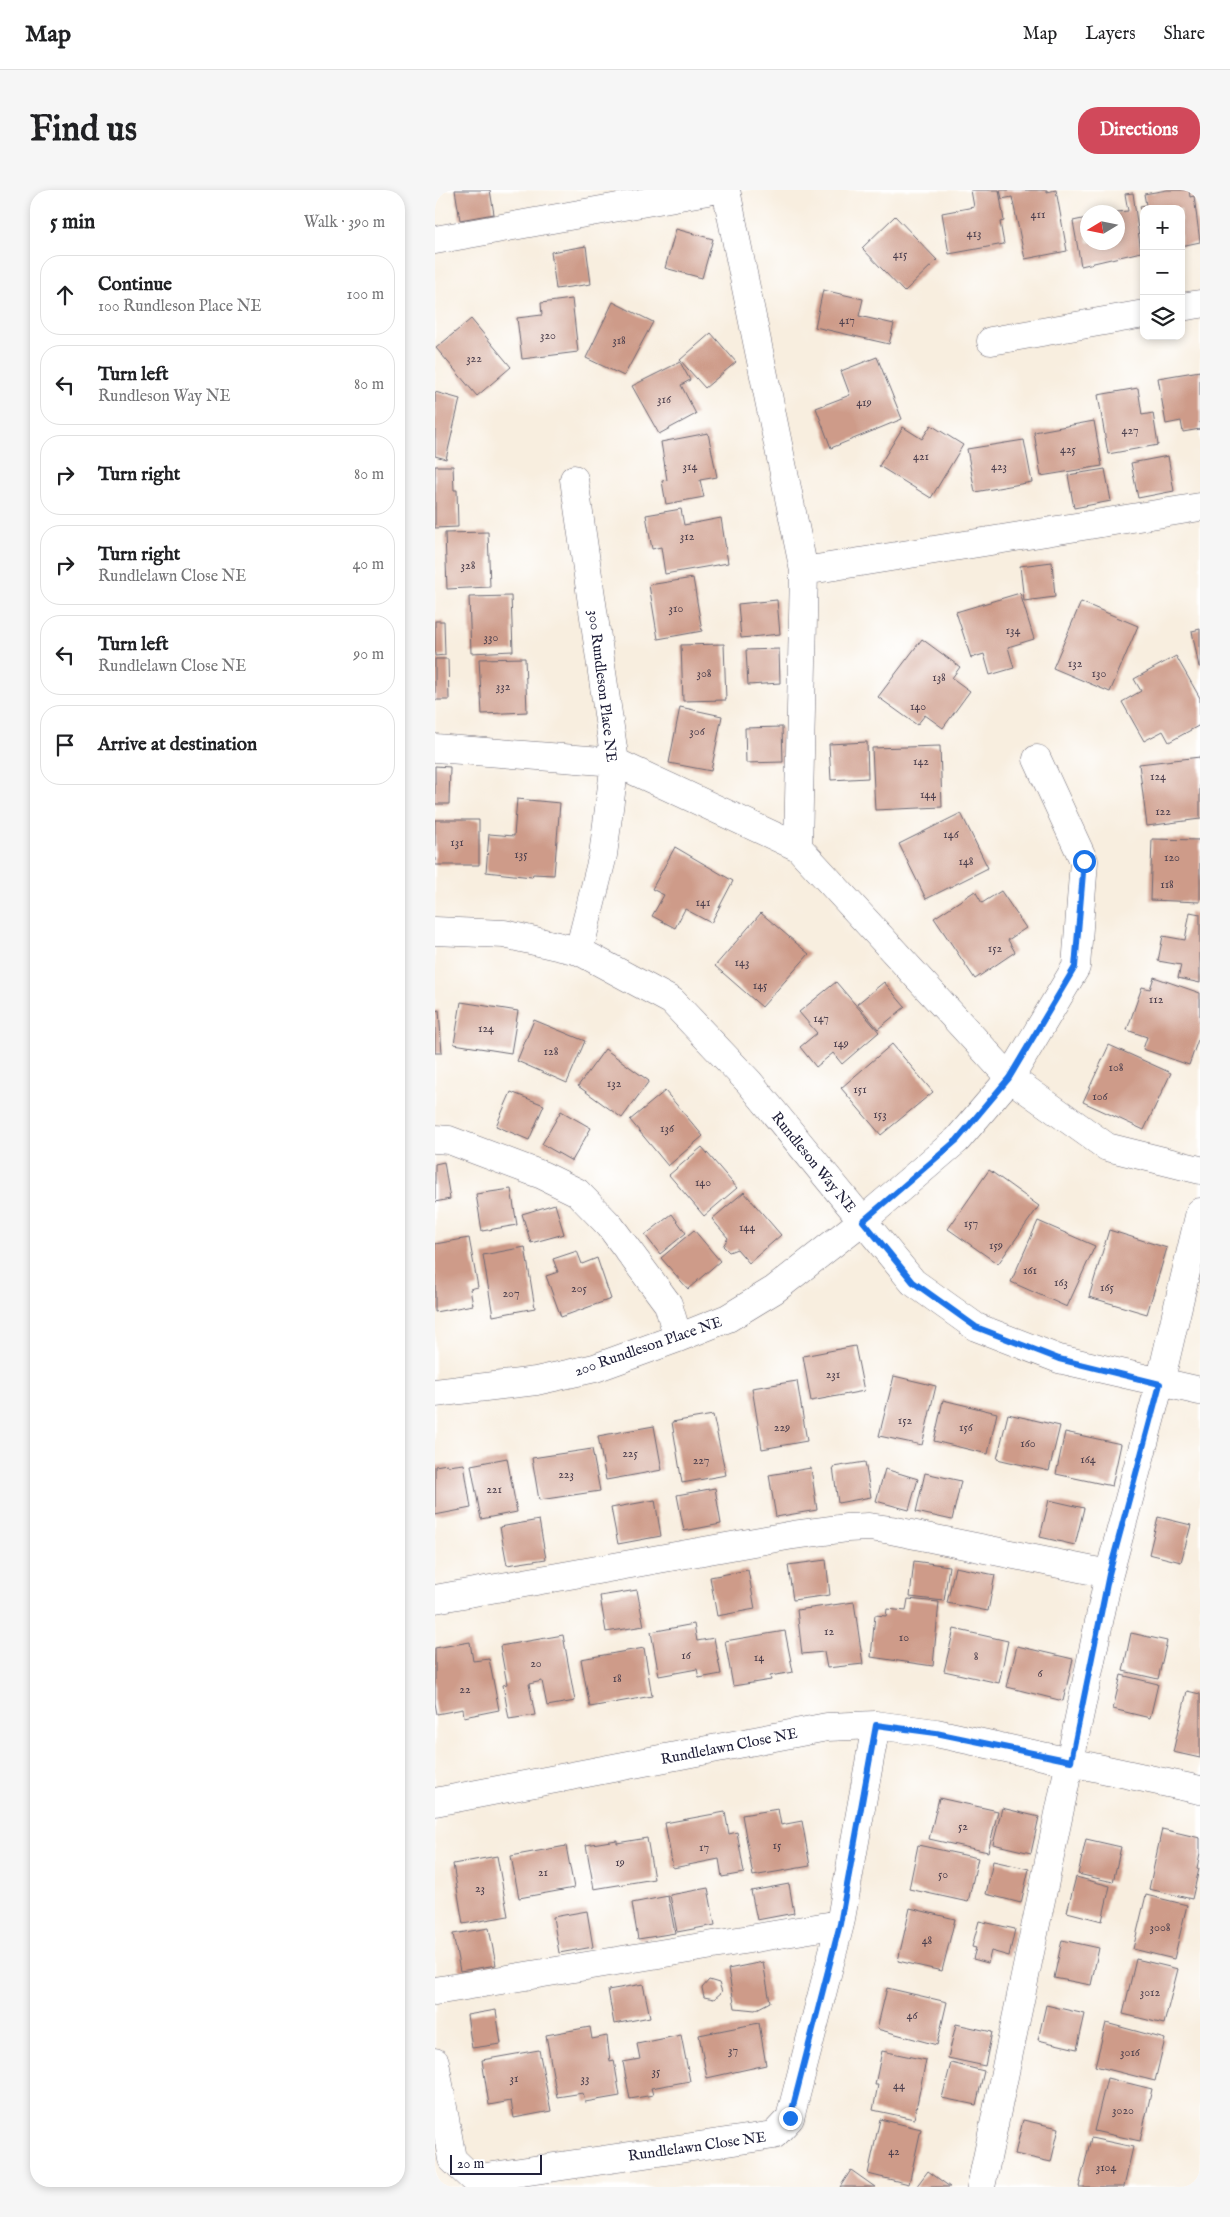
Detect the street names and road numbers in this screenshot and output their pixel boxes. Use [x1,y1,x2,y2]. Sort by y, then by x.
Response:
street label: 300 Rundleson Place NE [584,609,621,763]
street label: Rundleson Way NE [767,1108,860,1217]
street label: 200 Rundleson Place NE [572,1312,724,1381]
street label: Rundlelawn Close NE [659,1724,799,1769]
street label: Rundlelawn Close NE [627,2127,767,2166]

